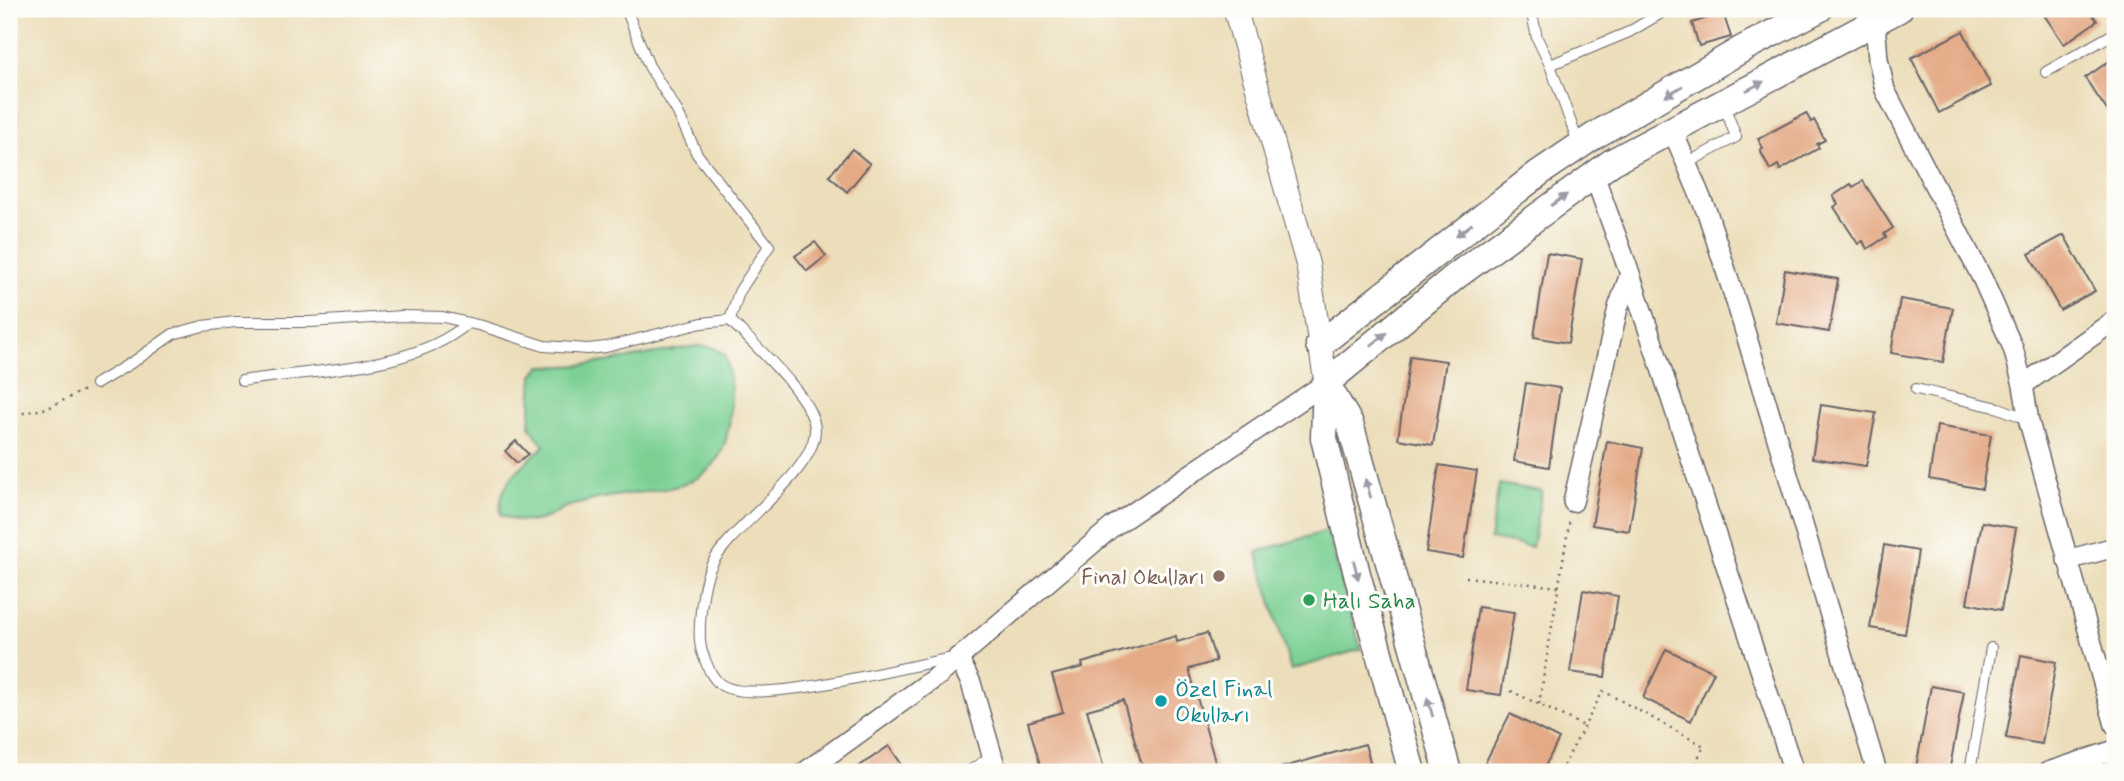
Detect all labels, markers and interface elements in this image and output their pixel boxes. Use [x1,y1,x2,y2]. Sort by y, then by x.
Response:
one-way arrow [1745,80,1765,92]
one-way arrow [1664,84,1683,97]
one-way arrow [1550,193,1568,207]
one-way arrow [1456,222,1474,237]
one-way arrow [1369,332,1387,347]
one-way arrow [1362,476,1373,498]
one-way arrow [1351,559,1362,581]
place label: Final Okulları [1081,563,1205,593]
marker: Final Okulları [1211,568,1227,584]
place label: Halı Saha [1323,587,1416,617]
marker: Halı Saha [1301,592,1317,608]
place label: Özel Final Okulları [1175,675,1273,731]
marker: Özel Final Okulları [1153,693,1169,709]
one-way arrow [1424,696,1434,717]

